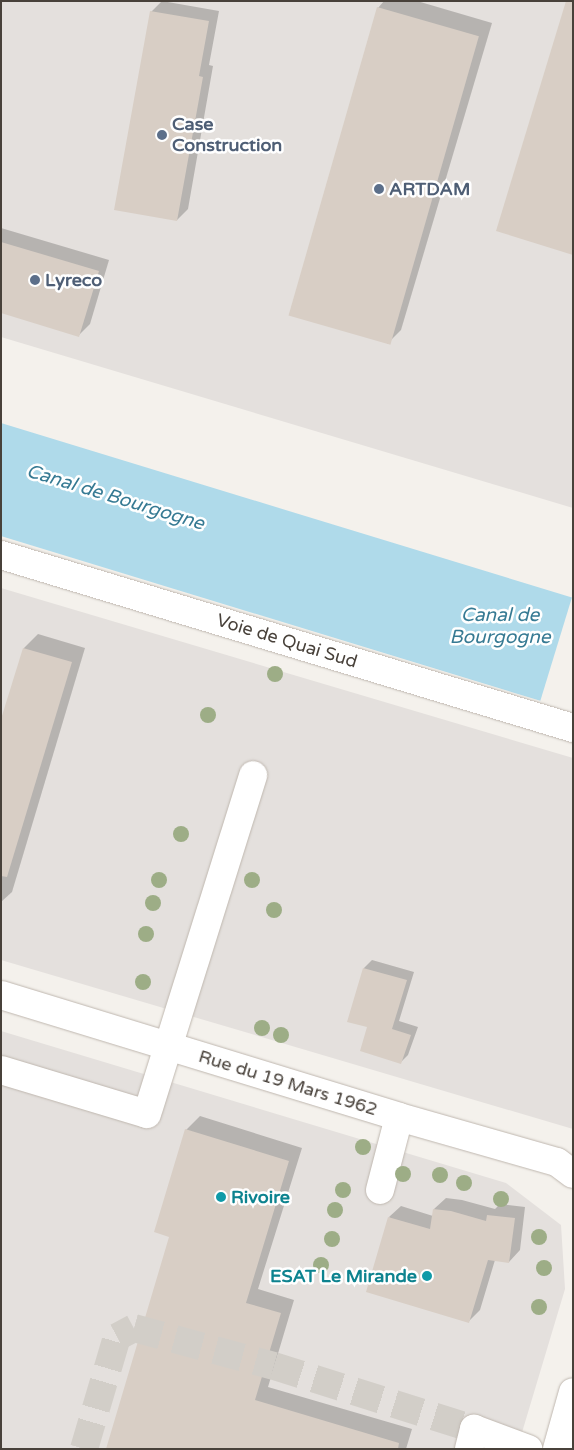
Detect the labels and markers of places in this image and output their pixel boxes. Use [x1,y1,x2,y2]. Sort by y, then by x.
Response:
place label: Case Construction [172,114,282,156]
marker: Case Construction [156,129,168,141]
place label: ARTDAM [389,178,470,200]
marker: ARTDAM [373,183,385,195]
place label: Lyreco [45,269,102,291]
marker: Lyreco [29,274,41,286]
place label: Rivoire [231,1186,290,1208]
marker: Rivoire [215,1191,227,1203]
place label: ESAT Le Mirande [270,1265,417,1287]
marker: ESAT Le Mirande [421,1270,433,1282]

